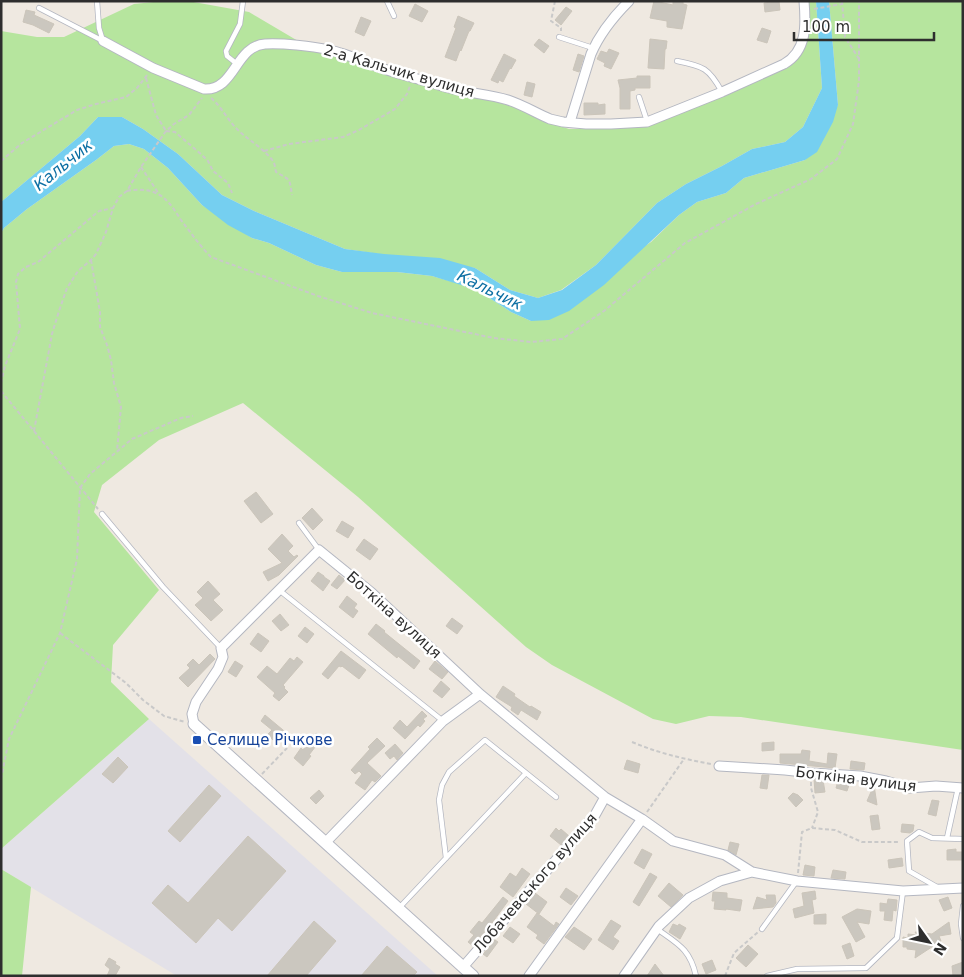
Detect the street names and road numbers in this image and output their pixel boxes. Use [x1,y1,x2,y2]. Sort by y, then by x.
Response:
street label: 2-а Кальчик вулиця [322,41,476,101]
street label: Боткіна вулиця [343,568,445,662]
street label: Боткіна вулиця [795,763,917,795]
street label: Лобачевського вулиця [469,809,601,957]

